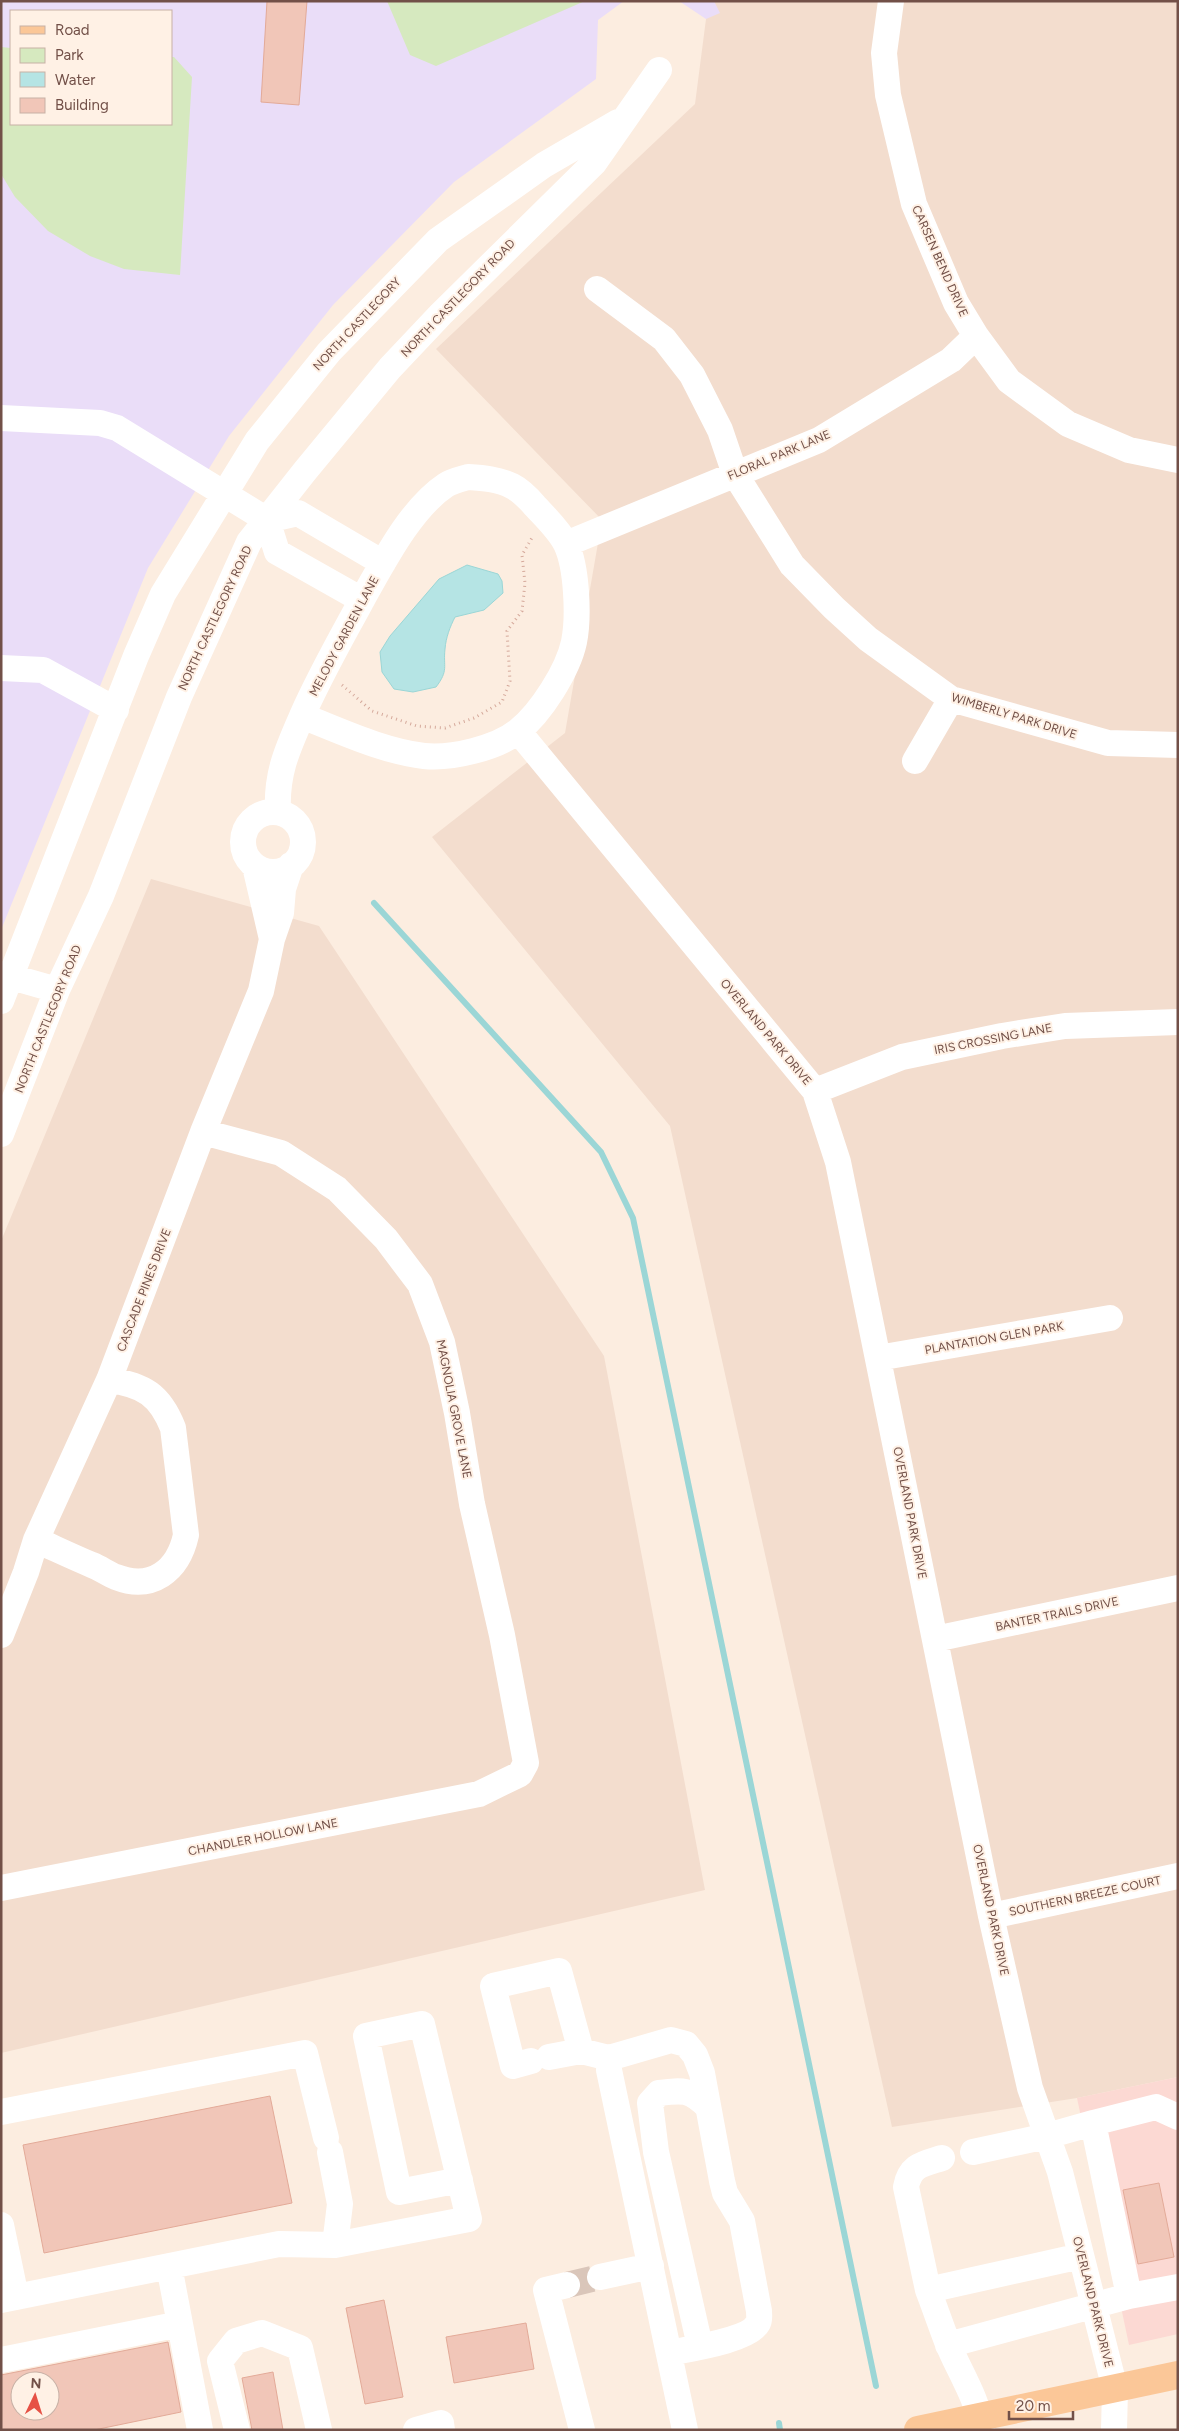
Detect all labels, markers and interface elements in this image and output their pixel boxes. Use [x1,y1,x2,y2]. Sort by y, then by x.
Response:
legend [10,10,172,125]
text: Road [55,21,90,39]
text: Park [55,46,84,64]
text: Water [55,71,95,89]
text: Building [55,96,109,114]
street label: CARSEN BEND DRIVE [909,203,971,319]
street label: NORTH CASTLEGORY ROAD [398,236,518,360]
street label: NORTH CASTLEGORY [310,274,404,373]
street label: FLORAL PARK LANE [725,427,833,483]
street label: NORTH CASTLEGORY ROAD [175,543,255,693]
street label: MELODY GARDEN LANE [306,574,382,698]
street label: WIMBERLY PARK DRIVE [950,690,1078,742]
street label: NORTH CASTLEGORY ROAD [12,943,84,1095]
street label: OVERLAND PARK DRIVE [717,976,815,1088]
street label: IRIS CROSSING LANE [933,1021,1053,1057]
street label: CASCADE PINES DRIVE [114,1227,174,1353]
street label: PLANTATION GLEN PARK [924,1319,1065,1357]
street label: MAGNOLIA GROVE LANE [434,1338,474,1480]
street label: OVERLAND PARK DRIVE [890,1446,930,1580]
street label: BANTER TRAILS DRIVE [994,1594,1120,1634]
street label: CHANDLER HOLLOW LANE [187,1816,339,1858]
street label: OVERLAND PARK DRIVE [970,1843,1012,1977]
street label: SOUTHERN BREEZE COURT [1008,1873,1163,1919]
street label: OVERLAND PARK DRIVE [1070,2235,1116,2369]
north arrow [10,2371,60,2421]
text: N [30,2375,42,2392]
scale bar [1009,2388,1073,2420]
text: 20 m [1016,2397,1050,2415]

